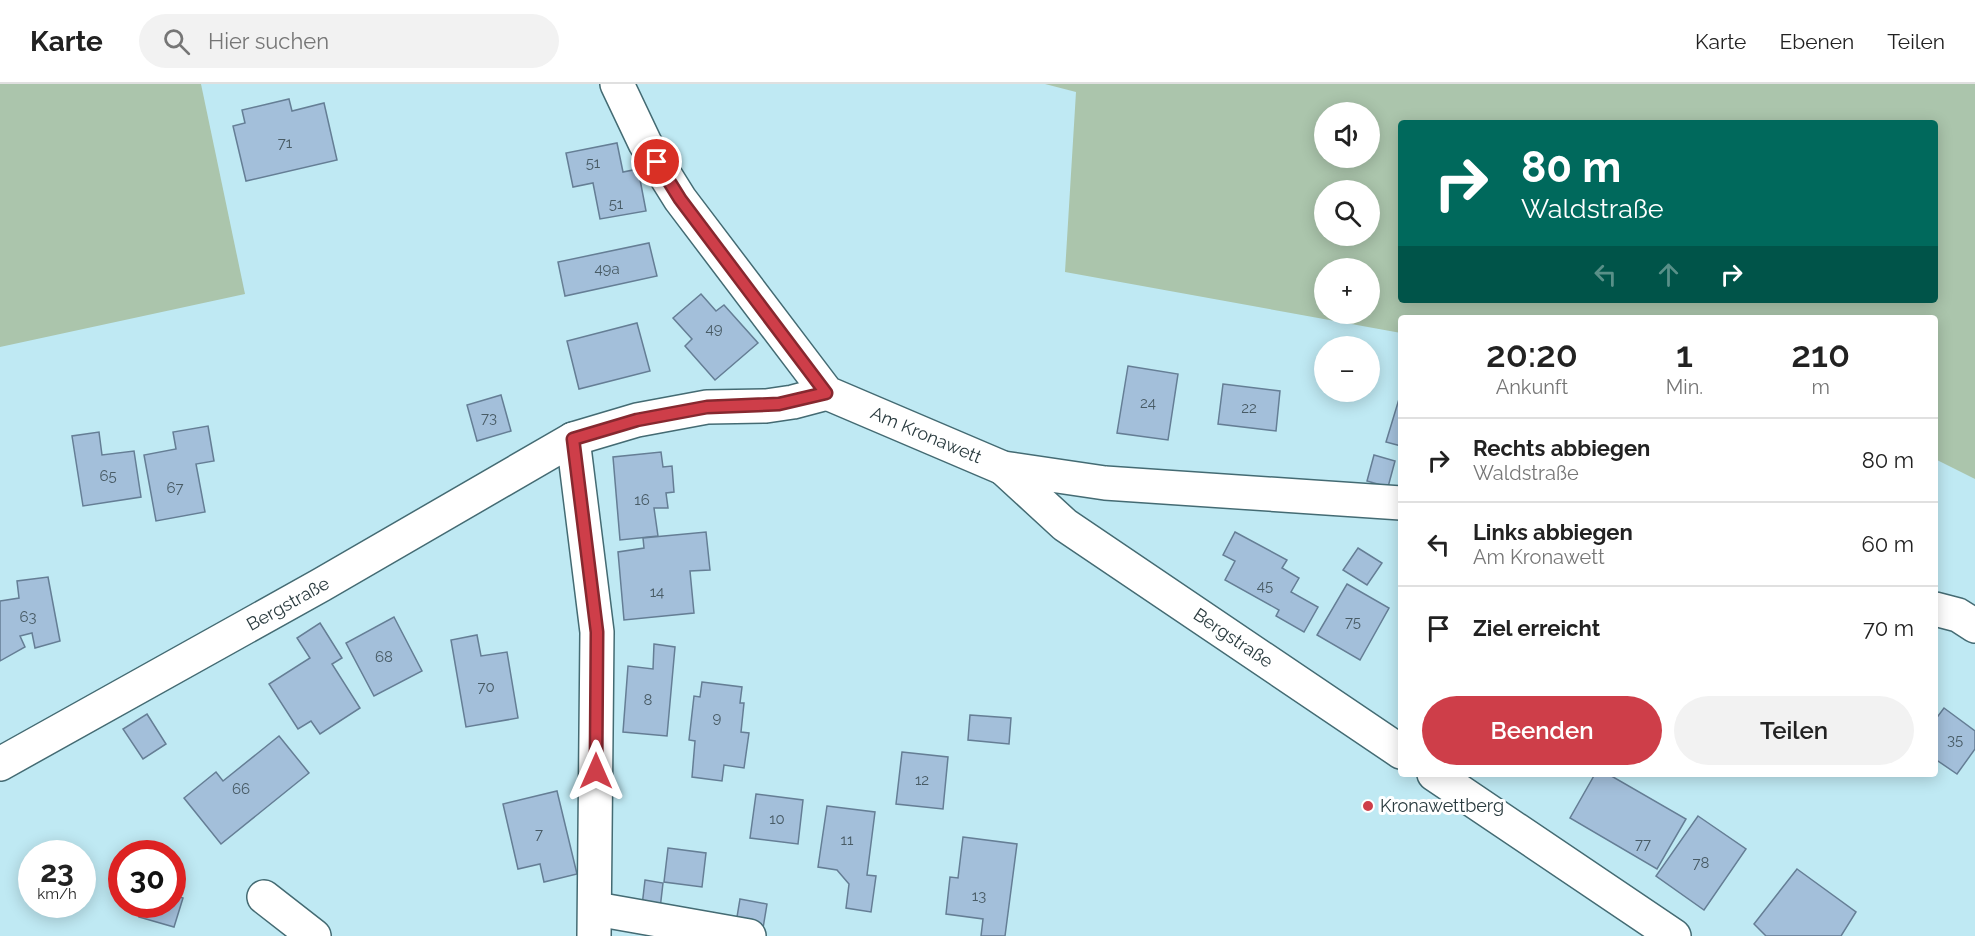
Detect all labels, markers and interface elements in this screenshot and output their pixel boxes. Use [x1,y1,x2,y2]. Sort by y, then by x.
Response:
search box [139,14,559,68]
text: Karte [30,25,103,58]
icon: search [160,25,193,58]
text: Hier suchen [208,28,329,54]
text: Karte [1695,29,1746,54]
text: Ebenen [1779,29,1854,54]
text: Teilen [1887,29,1945,54]
map controls [1314,102,1380,402]
button: sound [1314,102,1380,168]
house number: 71 [278,134,293,152]
pin [631,136,682,187]
text: 80 m [1521,143,1621,192]
icon: right [1422,144,1500,222]
icon: arrive [640,145,673,178]
house number: 51 [586,154,601,172]
button: search [1314,180,1380,246]
text: Waldstraße [1521,193,1664,224]
house number: 51 [609,195,624,213]
button: + [1314,258,1380,324]
icon: left [1589,258,1622,291]
icon: ahead [1652,258,1685,291]
icon: right [1715,258,1748,291]
house number: 49a [594,260,620,278]
house number: 49 [706,320,723,338]
text: 20:20 [1486,333,1578,375]
text: 1 [1676,333,1693,375]
text: 210 [1791,333,1850,375]
button: − [1314,336,1380,402]
text: Ankunft [1496,375,1568,399]
text: Min. [1666,375,1703,399]
text: m [1811,375,1830,399]
house number: 24 [1140,394,1156,412]
house number: 22 [1241,399,1257,417]
street label: Am Kronawett [868,402,985,467]
house number: 73 [481,409,497,427]
text: Rechts abbiegen [1473,435,1650,461]
icon: right [1422,444,1455,477]
text: 80 m [1862,447,1914,473]
text: Waldstraße [1473,461,1579,485]
house number: 65 [99,467,117,485]
house number: 67 [166,479,184,497]
house number: 16 [634,491,650,509]
text: Links abbiegen [1473,519,1633,545]
icon: left [1422,528,1455,561]
text: 60 m [1861,531,1914,557]
text: Am Kronawett [1473,545,1605,569]
street label: Bergstraße [243,572,333,635]
house number: 45 [1257,577,1273,595]
house number: 14 [650,583,664,601]
street label: Bergstraße [1190,603,1277,672]
house number: 63 [19,608,37,626]
icon: arrive [1422,612,1455,645]
house number: 75 [1345,613,1361,631]
text: Ziel erreicht [1473,615,1600,641]
text: 70 m [1863,615,1914,641]
house number: 68 [375,648,393,666]
house number: 70 [477,678,495,696]
house number: 8 [644,691,653,709]
button: Beenden [1422,696,1662,765]
button: Teilen [1674,696,1914,765]
house number: 9 [713,709,722,727]
house number: 35 [1947,731,1963,749]
position arrow [564,739,628,803]
house number: 12 [915,771,929,789]
house number: 66 [232,780,250,798]
place label: Kronawettberg [1380,795,1504,816]
marker: Kronawettberg [1361,799,1375,813]
house number: 10 [769,810,785,828]
house number: 7 [535,825,543,843]
house number: 11 [841,831,854,849]
house number: 77 [1635,835,1651,853]
speed limit sign: 30 [108,840,186,918]
text: 23 [40,854,74,889]
house number: 78 [1693,854,1710,872]
text: km/h [37,885,77,903]
house number: 13 [972,887,986,905]

